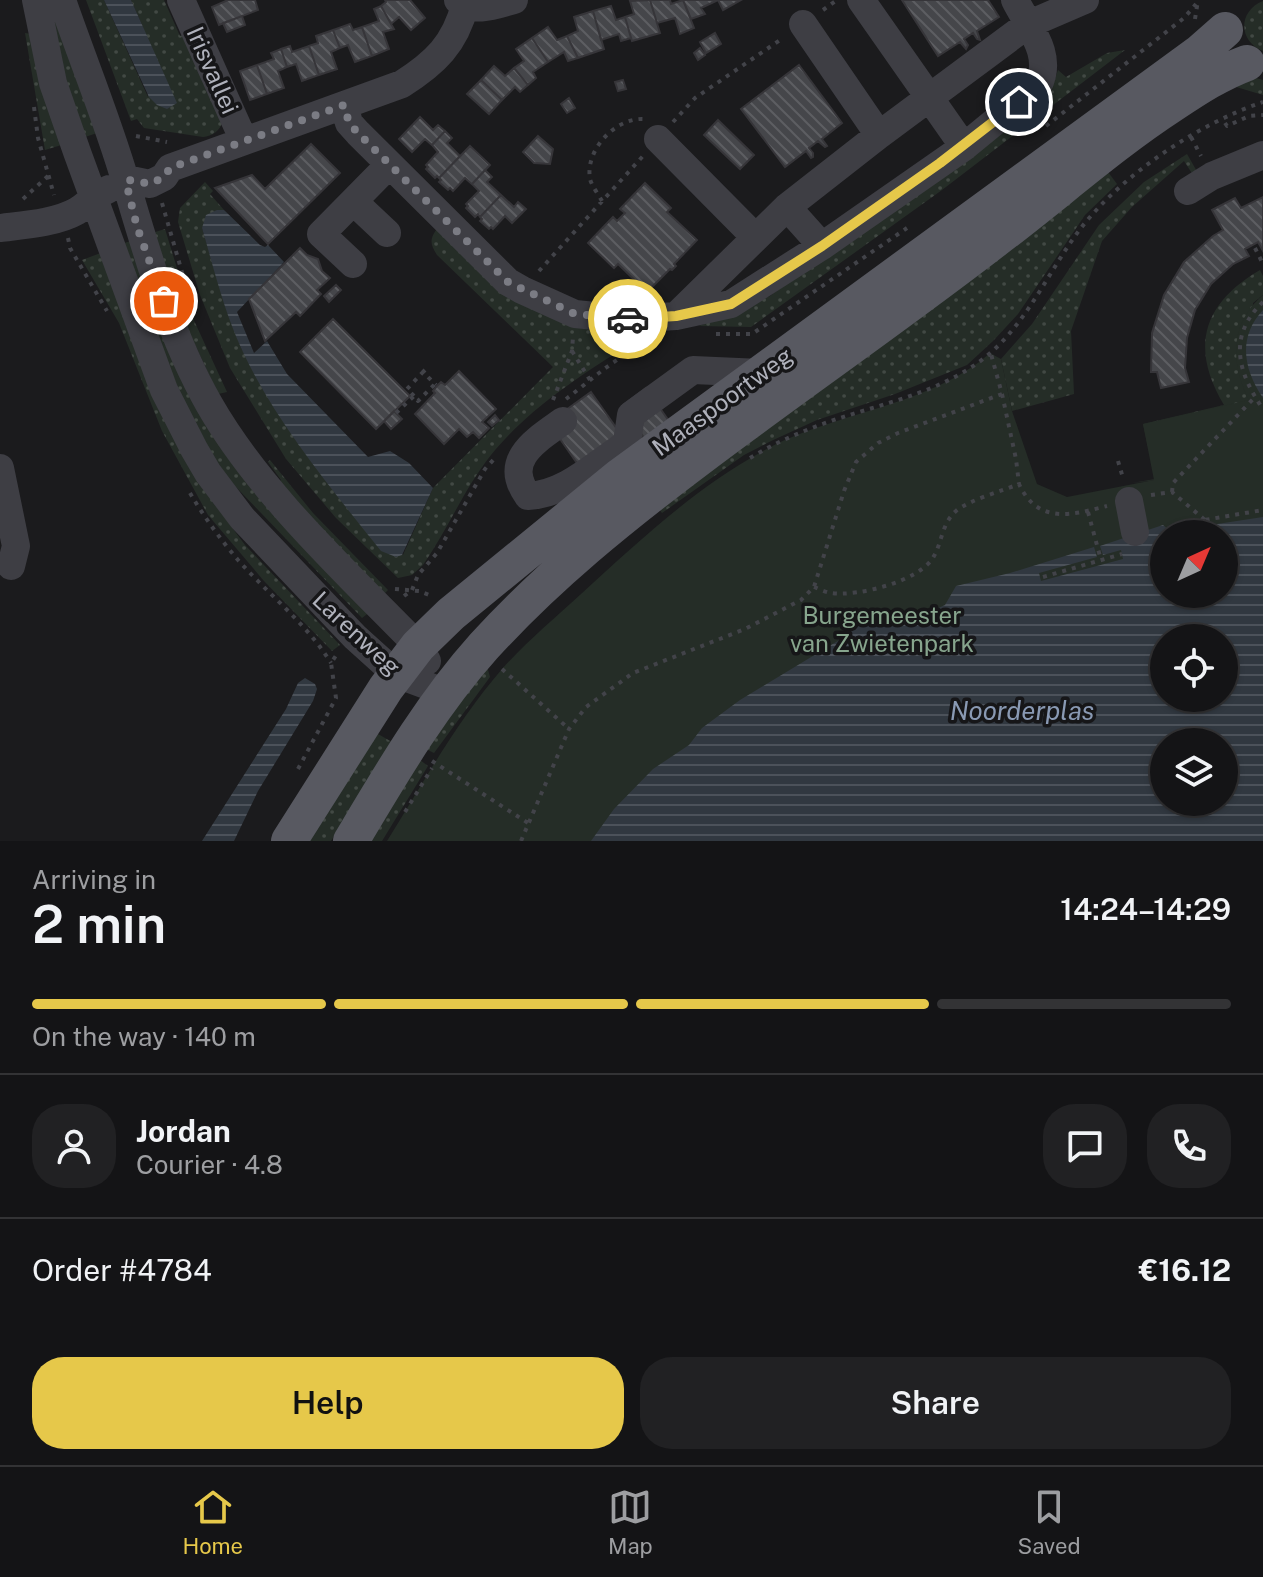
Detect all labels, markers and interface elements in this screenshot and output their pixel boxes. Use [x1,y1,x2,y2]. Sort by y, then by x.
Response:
street label: Irisvallei [181,22,245,118]
pin [985,68,1053,136]
icon: home [997,80,1041,124]
pin [130,267,198,335]
icon: bag [142,279,186,323]
courier [588,279,668,359]
icon: car [606,297,650,341]
street label: Maaspoortweg [646,341,798,461]
north arrow [1150,520,1238,608]
map controls [1150,520,1238,816]
street label: Larenweg [307,585,407,681]
park label: Burgemeester van Zwietenpark [790,601,974,657]
button: locate [1150,624,1238,712]
water label: Noorderplas [950,695,1094,726]
button: layers [1150,728,1238,816]
text: Arriving in [32,864,156,895]
text: 14:24–14:29 [1060,891,1231,927]
text: 2 min [32,894,166,955]
text: On the way · 140 m [32,1021,256,1052]
button: person [32,1104,116,1188]
button: chat [1043,1104,1127,1188]
button: phone [1147,1104,1231,1188]
text: Jordan [136,1113,231,1149]
text: Courier · 4.8 [136,1149,283,1180]
text: Order #4784 [32,1252,212,1288]
text: €16.12 [1139,1252,1231,1288]
button: Help [32,1357,624,1449]
button: Share [640,1357,1231,1449]
tab: Home [182,1485,243,1559]
tab: Map [608,1485,653,1559]
tab: Saved [1018,1485,1081,1559]

